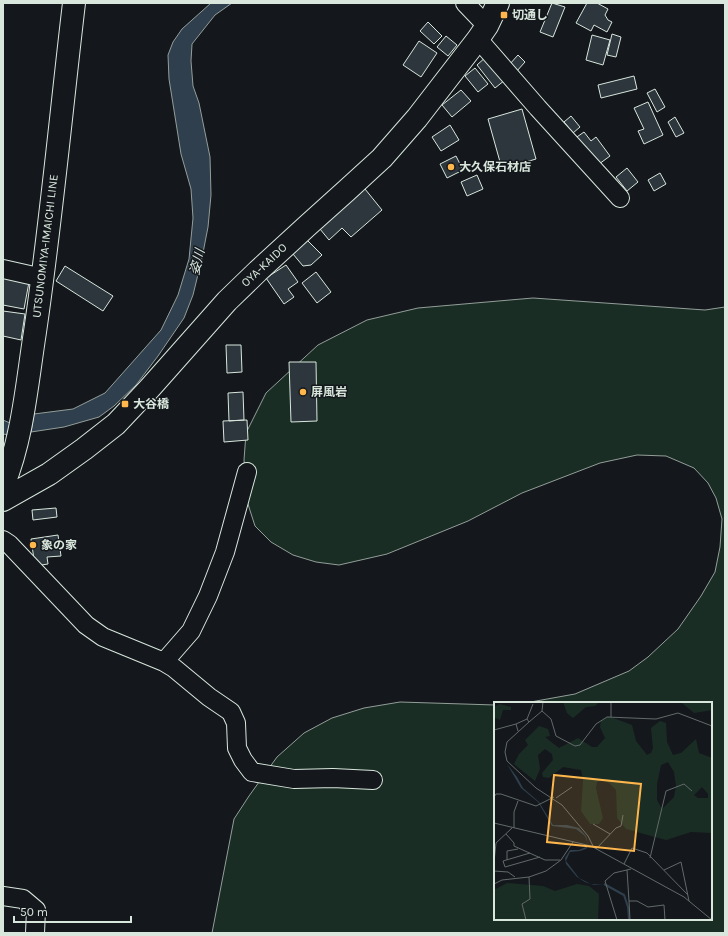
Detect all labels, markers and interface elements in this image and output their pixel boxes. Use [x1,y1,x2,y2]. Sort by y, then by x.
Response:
place label: 切通し [512,8,548,22]
marker: 切通し [499,10,509,20]
place label: 大久保石材店 [459,160,531,174]
marker: 大久保石材店 [446,162,456,172]
street label: UTSUNOMIYA-IMAICHI LINE [29,173,61,319]
street label: OYA-KAIDO [238,240,290,290]
water label: 姿川 [187,246,208,276]
place label: 屏風岩 [311,385,347,399]
marker: 屏風岩 [298,387,308,397]
place label: 大谷橋 [133,397,170,411]
marker: 大谷橋 [120,399,130,409]
place label: 象の家 [41,538,77,552]
marker: 象の家 [28,540,38,550]
inset map [494,702,712,920]
scale bar [14,898,131,924]
text: 50 m [20,905,48,919]

